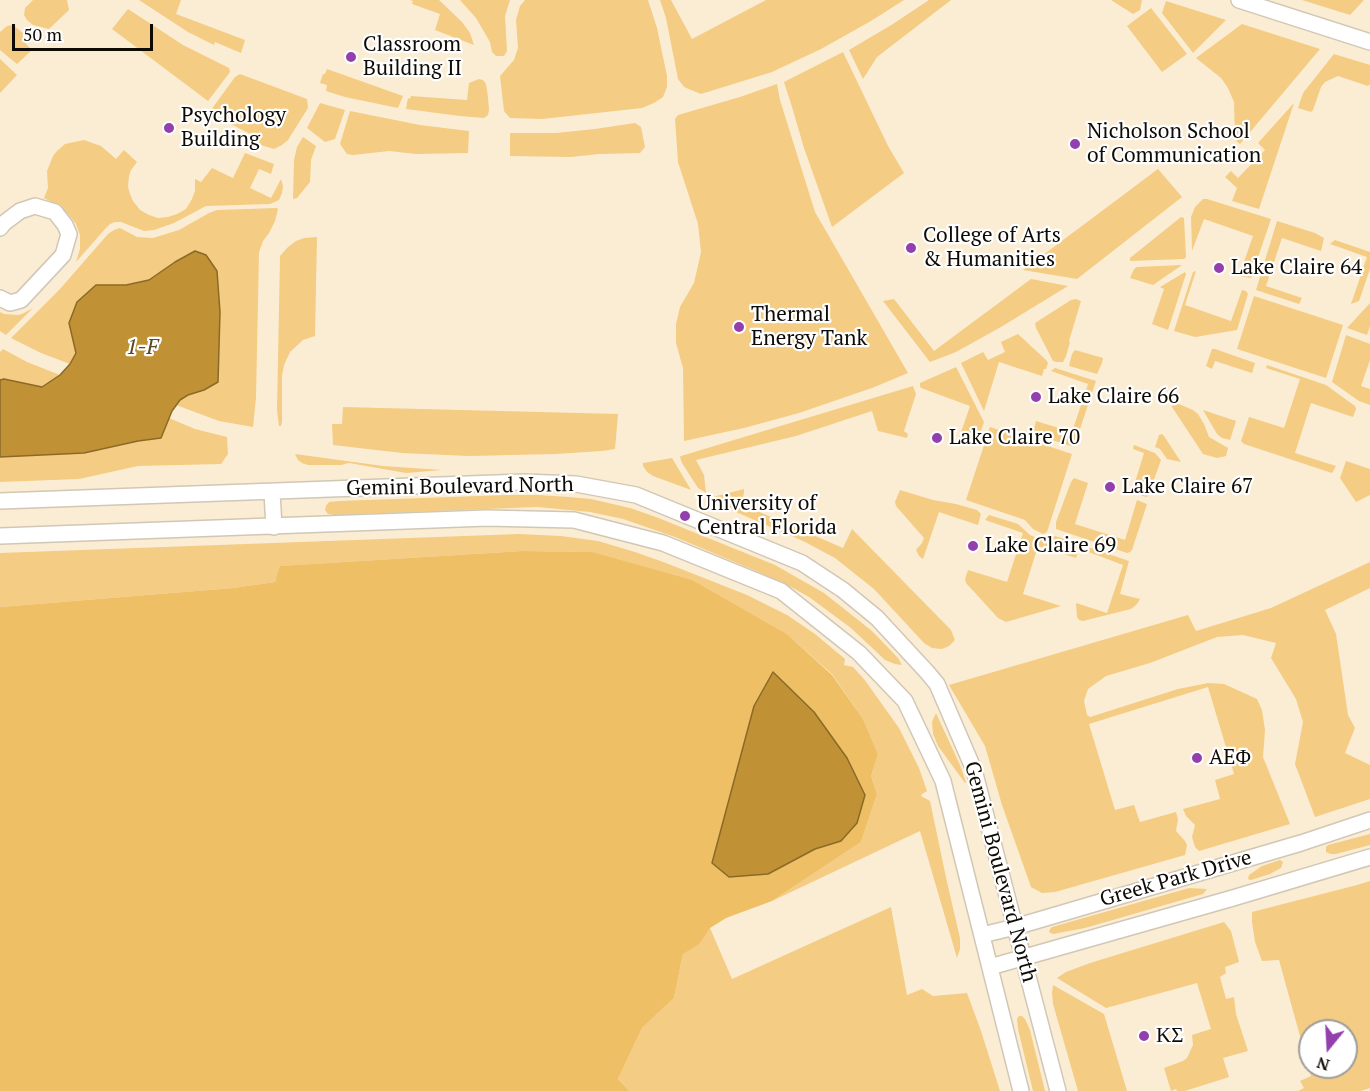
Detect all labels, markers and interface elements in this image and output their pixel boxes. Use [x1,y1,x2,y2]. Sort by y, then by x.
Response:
scale bar [15,12,156,50]
text: 50 m [23,22,62,46]
place label: Classroom Building II [363,32,462,82]
marker: Classroom Building II [344,50,358,64]
place label: Psychology Building [181,103,286,153]
place label: Nicholson School of Communication [1087,119,1261,169]
marker: Psychology Building [162,121,176,135]
marker: Nicholson School of Communication [1068,137,1082,151]
place label: College of Arts & Humanities [923,223,1061,273]
marker: College of Arts & Humanities [904,241,918,255]
place label: Lake Claire 64 [1231,255,1362,281]
marker: Lake Claire 64 [1212,261,1226,275]
place label: Thermal Energy Tank [751,302,867,352]
marker: Thermal Energy Tank [732,320,746,334]
water label: 1-F [126,335,158,361]
place label: Lake Claire 66 [1048,384,1179,410]
marker: Lake Claire 66 [1029,390,1043,404]
place label: Lake Claire 70 [949,425,1080,451]
marker: Lake Claire 70 [930,431,944,445]
street label: Gemini Boulevard North [346,472,574,502]
place label: Lake Claire 67 [1122,474,1253,500]
marker: Lake Claire 67 [1103,480,1117,494]
place label: University of Central Florida [697,491,837,541]
marker: University of Central Florida [678,509,692,523]
place label: Lake Claire 69 [985,533,1116,559]
marker: Lake Claire 69 [966,539,980,553]
place label: AEΦ [1209,745,1251,771]
marker: AEΦ [1190,751,1204,765]
street label: Gemini Boulevard North [958,759,1042,985]
street label: Greek Park Drive [1097,845,1255,913]
north arrow [1298,1019,1358,1079]
place label: ΚΣ [1156,1023,1183,1049]
marker: ΚΣ [1137,1029,1151,1043]
text: N [1314,1052,1332,1077]

